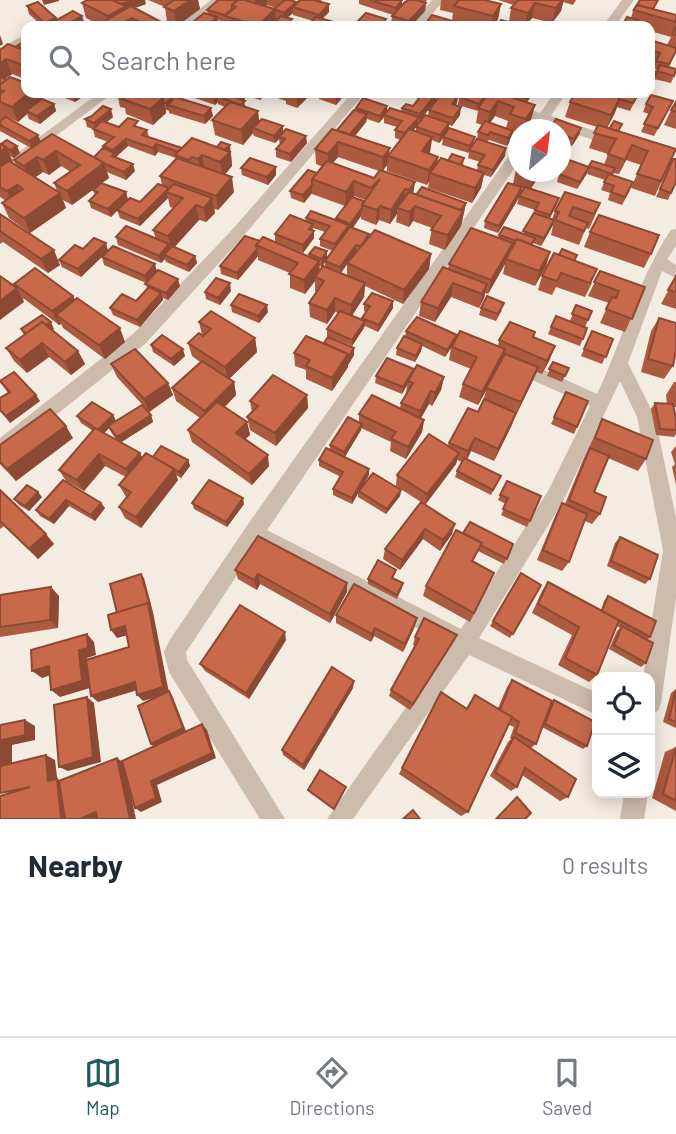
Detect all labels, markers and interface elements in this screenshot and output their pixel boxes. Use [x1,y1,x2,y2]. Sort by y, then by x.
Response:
search box [21,21,655,98]
icon: search [45,41,83,79]
text: Search here [101,44,236,75]
north arrow [508,119,571,182]
map controls [592,672,655,798]
button: locate [592,672,655,735]
button: layers [592,735,655,798]
text: Nearby [28,847,123,883]
text: 0 results [562,851,648,879]
tab: Map [84,1054,122,1119]
tab: Directions [290,1054,375,1119]
tab: Saved [542,1054,592,1119]

